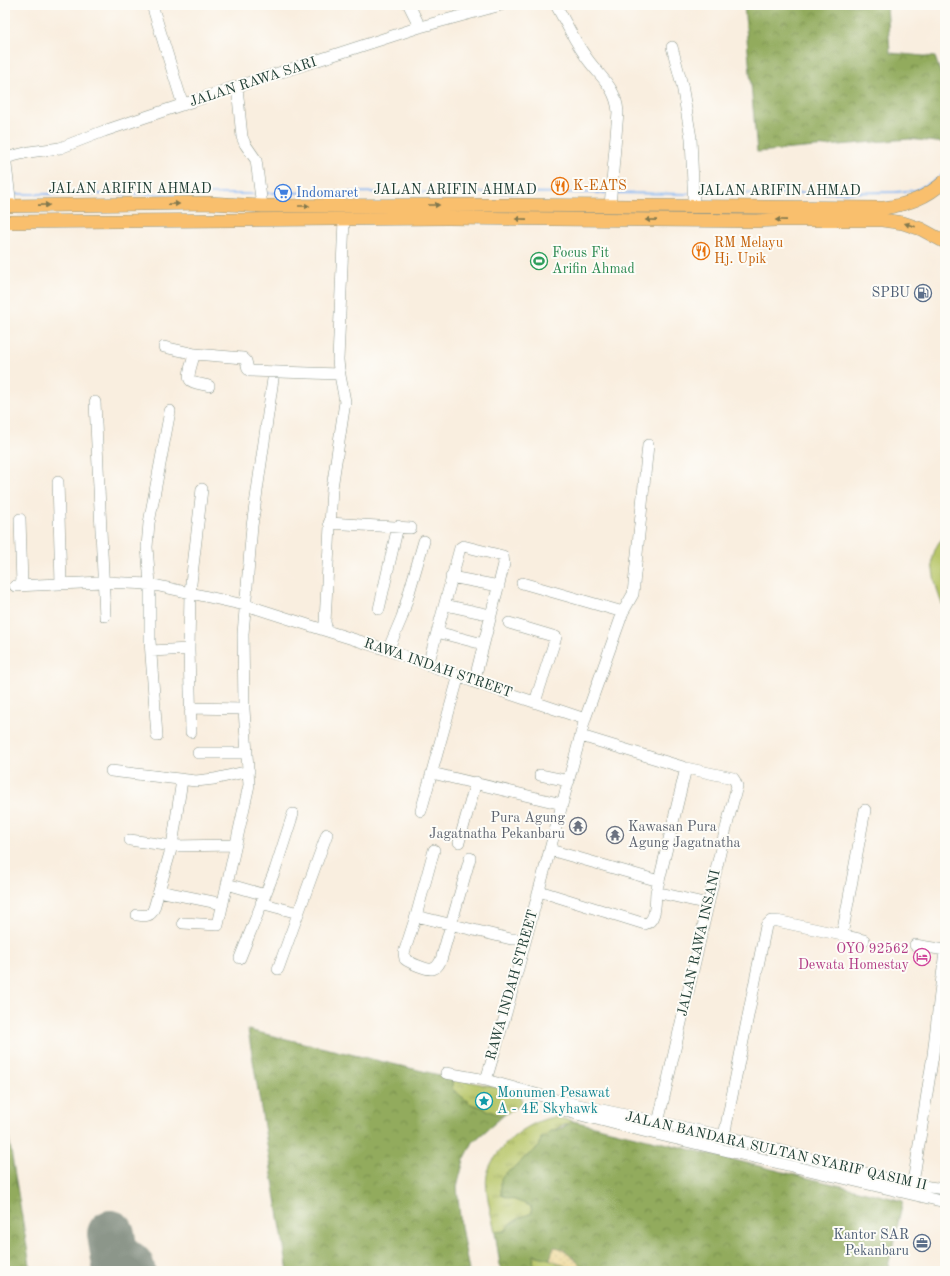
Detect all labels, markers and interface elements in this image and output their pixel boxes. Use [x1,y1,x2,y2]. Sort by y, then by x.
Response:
street label: JALAN RAWA SARI [188,55,318,109]
restaurant icon: K-EATS [550,176,570,196]
place label: K-EATS [573,179,627,193]
street label: JALAN ARIFIN AHMAD [48,182,212,196]
supermarket icon: Indomaret [273,183,293,203]
street label: JALAN ARIFIN AHMAD [373,183,537,197]
street label: JALAN ARIFIN AHMAD [697,184,861,198]
place label: Indomaret [296,186,359,200]
one-way arrow [168,201,181,207]
one-way arrow [38,202,51,208]
one-way arrow [428,202,441,208]
one-way arrow [298,203,311,209]
one-way arrow [514,216,527,222]
one-way arrow [644,217,657,223]
one-way arrow [774,217,787,223]
one-way arrow [904,222,916,228]
place label: RM Melayu Hj. Upik [714,236,784,266]
restaurant icon: RM Melayu Hj. Upik [691,241,711,261]
place label: Focus Fit Arifin Ahmad [552,246,635,276]
sports icon: Focus Fit Arifin Ahmad [529,251,549,271]
fuel station icon: SPBU [913,283,933,303]
place label: SPBU [872,286,910,300]
street label: RAWA INDAH STREET [362,636,514,700]
place label: Pura Agung Jagatnatha Pekanbaru [429,811,566,841]
temple icon: Pura Agung Jagatnatha Pekanbaru [568,816,588,836]
place label: Kawasan Pura Agung Jagatnatha [628,820,741,850]
temple icon: Kawasan Pura Agung Jagatnatha [605,825,625,845]
street label: JALAN RAWA INSANI [675,868,723,1018]
street label: RAWA INDAH STREET [484,908,540,1062]
place label: OYO 92562 Dewata Homestay [798,942,910,972]
hotel icon: OYO 92562 Dewata Homestay [912,947,932,967]
place label: Monumen Pesawat A - 4E Skyhawk [497,1086,610,1116]
place icon: Monumen Pesawat A - 4E Skyhawk [474,1091,494,1111]
street label: JALAN BANDARA SULTAN SYARIF QASIM II [624,1109,928,1193]
place label: Kantor SAR Pekanbaru [833,1228,910,1258]
office icon: Kantor SAR Pekanbaru [912,1233,932,1253]

